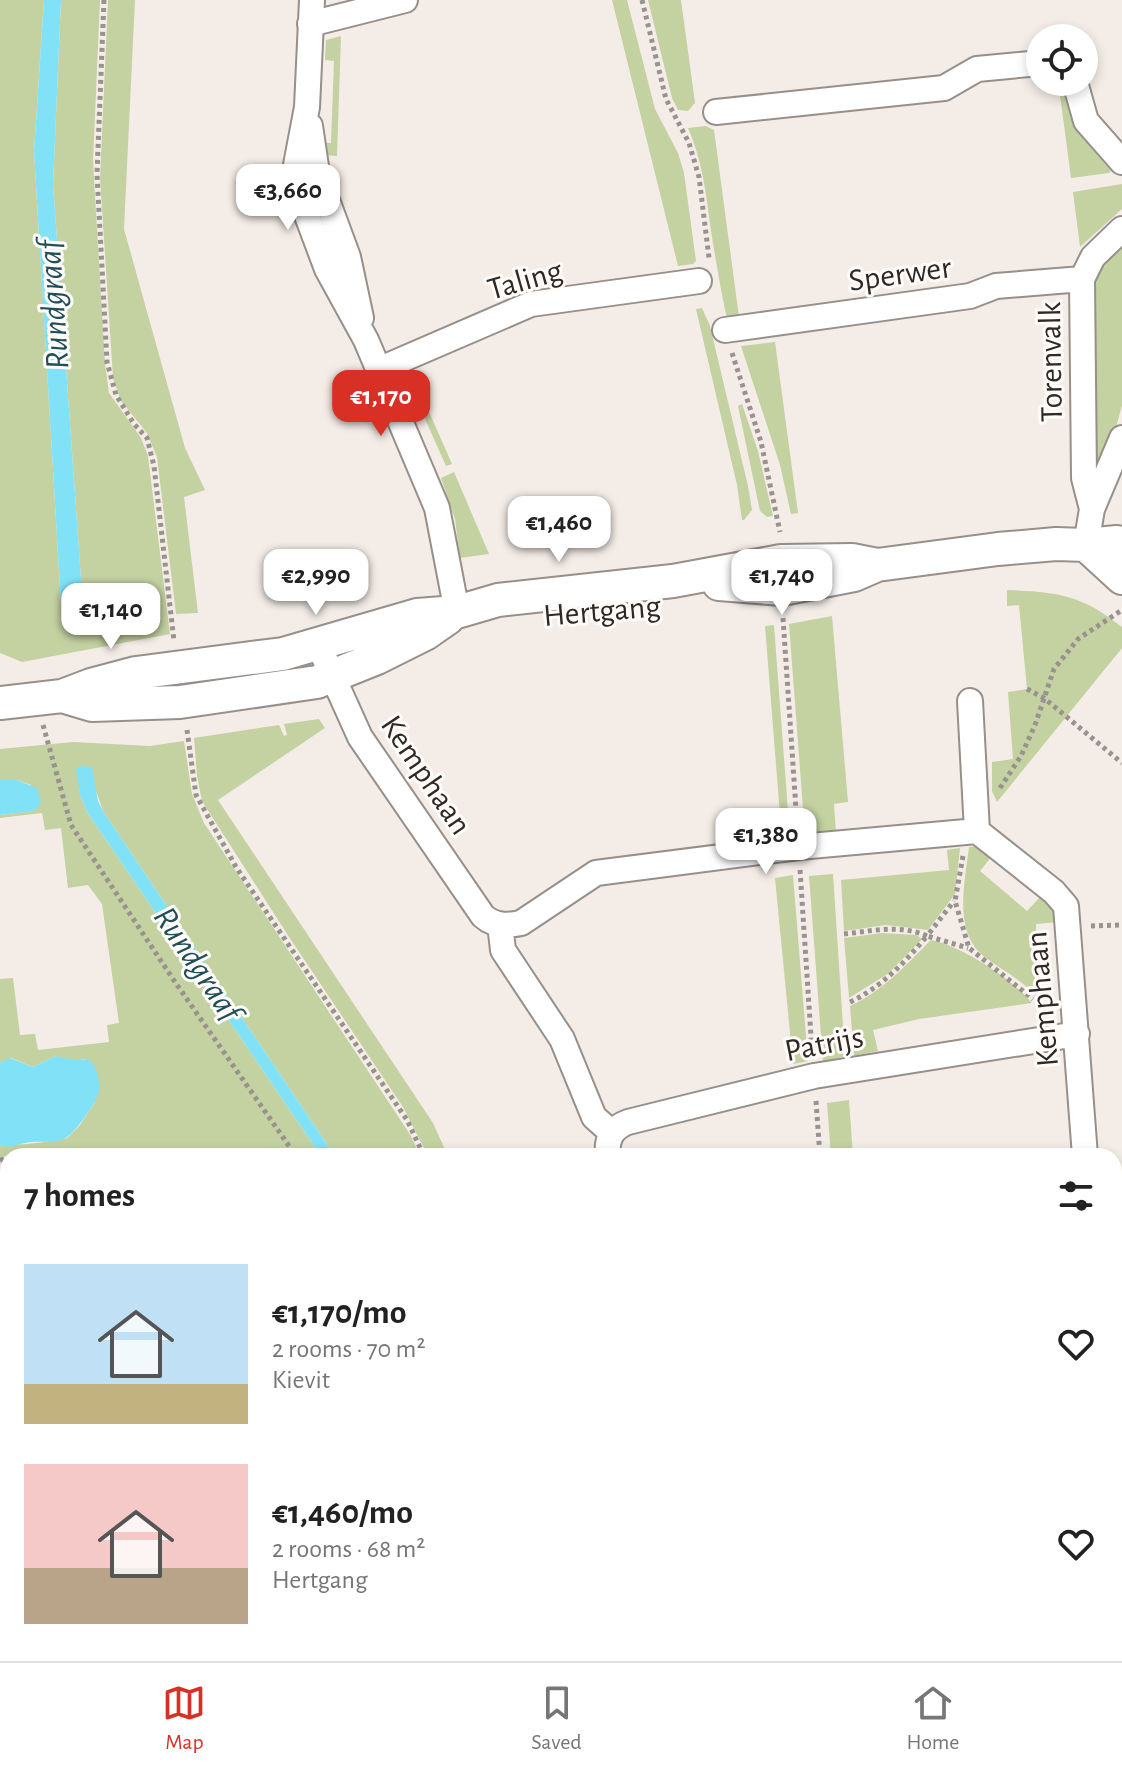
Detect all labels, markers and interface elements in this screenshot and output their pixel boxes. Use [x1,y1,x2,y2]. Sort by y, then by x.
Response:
map controls [1026,24,1098,96]
button: locate [1026,24,1098,96]
pin: €3,660 [223,164,353,232]
text: €3,660 [254,177,322,203]
water label: Rundgraaf [32,234,75,371]
street label: Sperwer [847,251,954,297]
street label: Taling [484,254,566,306]
street label: Torenvalk [1034,301,1068,422]
pin: €1,170 [316,370,446,438]
text: €1,170 [350,383,412,409]
pin: €1,460 [494,496,624,564]
text: €1,460 [526,509,592,535]
pin: €2,990 [251,549,381,617]
pin: €1,740 [717,549,847,617]
text: €2,990 [281,562,351,588]
text: €1,740 [749,562,815,588]
pin: €1,140 [46,583,176,651]
street label: Hertgang [542,590,662,632]
text: €1,140 [79,596,143,622]
street label: Kemphaan [375,710,477,840]
pin: €1,380 [701,808,831,876]
text: €1,380 [733,821,799,847]
water label: Rundgraaf [147,901,250,1032]
street label: Kemphaan [1020,930,1064,1068]
street label: Patrijs [782,1021,866,1067]
icon: filters [1054,1174,1098,1218]
text: 7 homes [24,1179,135,1213]
icon: home [88,1296,184,1392]
text: €1,170/mo [272,1296,406,1330]
icon: heart [1054,1322,1098,1366]
text: 2 rooms · 70 m² [272,1336,425,1362]
text: Kievit [272,1367,330,1393]
icon: home [88,1496,184,1592]
text: €1,460/mo [272,1496,413,1530]
icon: heart [1054,1522,1098,1566]
text: 2 rooms · 68 m² [272,1536,425,1562]
text: Hertgang [272,1567,368,1593]
tab: Map [162,1681,206,1755]
tab: Saved [531,1681,582,1755]
tab: Home [907,1681,960,1755]

